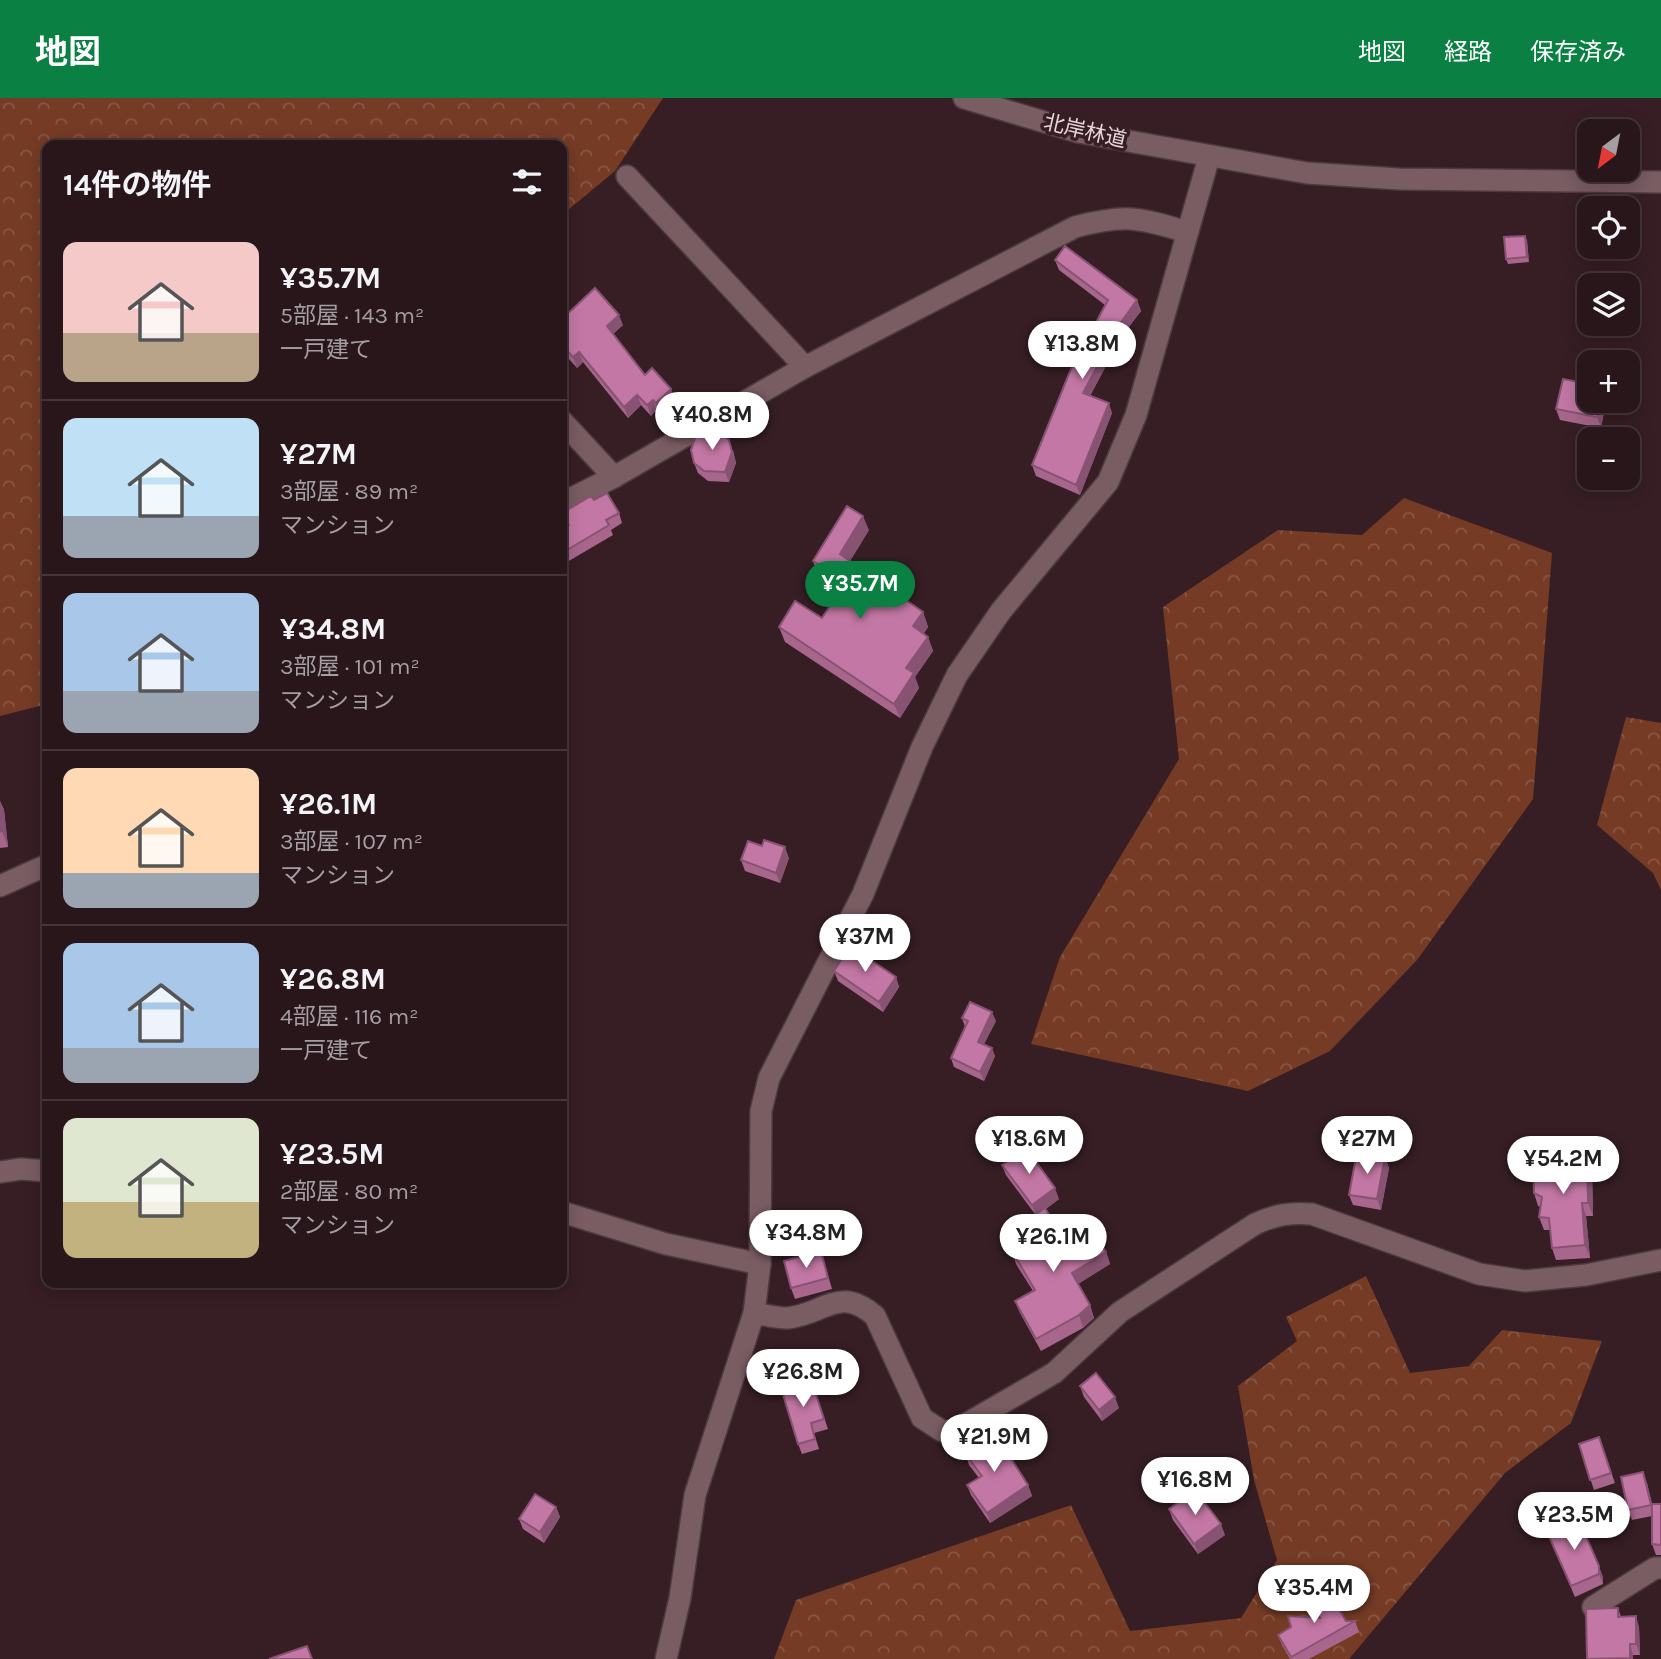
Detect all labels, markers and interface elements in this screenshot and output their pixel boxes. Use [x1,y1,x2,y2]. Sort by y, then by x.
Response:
text: 地図 [35,33,101,71]
text: 地図 [1358,38,1406,66]
text: 経路 [1444,38,1492,66]
text: 保存済み [1530,38,1626,66]
street label: 北岸林道 [1041,110,1129,152]
north arrow [1577,119,1640,182]
map controls [1577,119,1640,490]
icon: filters [508,163,546,201]
text: 14件の物件 [63,167,212,203]
button: locate [1577,196,1640,259]
text: ¥35.7M [280,260,381,296]
icon: home [119,270,203,354]
button: layers [1577,273,1640,336]
text: 5部屋 · 143 m² [280,302,424,329]
pin: ¥13.8M [1025,322,1139,381]
text: ¥13.8M [1044,330,1120,357]
text: 一戸建て [280,336,372,363]
button: + [1577,350,1640,413]
pin: ¥40.8M [655,392,769,452]
text: ¥40.8M [671,401,753,428]
button: − [1577,427,1640,490]
text: ¥27M [280,436,357,472]
icon: home [119,446,203,530]
text: 3部屋 · 89 m² [280,478,418,505]
text: マンション [280,512,395,539]
pin: ¥35.7M [803,561,917,621]
text: ¥35.7M [821,570,899,597]
text: ¥34.8M [280,611,386,647]
icon: home [119,621,203,705]
text: 3部屋 · 101 m² [280,653,420,680]
text: マンション [280,687,395,714]
text: ¥26.1M [280,786,377,822]
icon: home [119,796,203,880]
text: 3部屋 · 107 m² [280,828,423,855]
text: マンション [280,862,395,889]
pin: ¥37M [824,914,906,974]
text: ¥37M [835,923,895,950]
text: ¥26.8M [280,961,386,997]
icon: home [119,971,203,1055]
text: 4部屋 · 116 m² [280,1003,418,1030]
text: 一戸建て [280,1037,372,1064]
pin: ¥18.6M [972,1116,1086,1176]
pin: ¥27M [1326,1116,1408,1176]
text: ¥18.6M [991,1125,1067,1152]
text: ¥27M [1338,1125,1396,1152]
text: ¥23.5M [280,1136,385,1172]
pin: ¥54.2M [1506,1136,1620,1196]
text: ¥54.2M [1523,1145,1603,1172]
icon: home [119,1146,203,1230]
text: 2部屋 · 80 m² [280,1178,418,1205]
pin: ¥34.8M [749,1210,863,1270]
text: マンション [280,1212,395,1239]
pin: ¥26.1M [996,1214,1110,1274]
text: ¥34.8M [765,1219,847,1246]
text: ¥26.1M [1016,1223,1090,1250]
pin: ¥26.8M [746,1350,860,1409]
text: ¥26.8M [762,1358,844,1385]
pin: ¥21.9M [937,1414,1051,1474]
text: ¥21.9M [957,1423,1031,1450]
pin: ¥16.8M [1138,1458,1252,1517]
text: ¥16.8M [1157,1466,1233,1493]
pin: ¥23.5M [1517,1492,1631,1552]
text: ¥23.5M [1534,1501,1614,1528]
pin: ¥35.4M [1257,1566,1371,1625]
text: ¥35.4M [1274,1574,1354,1601]

